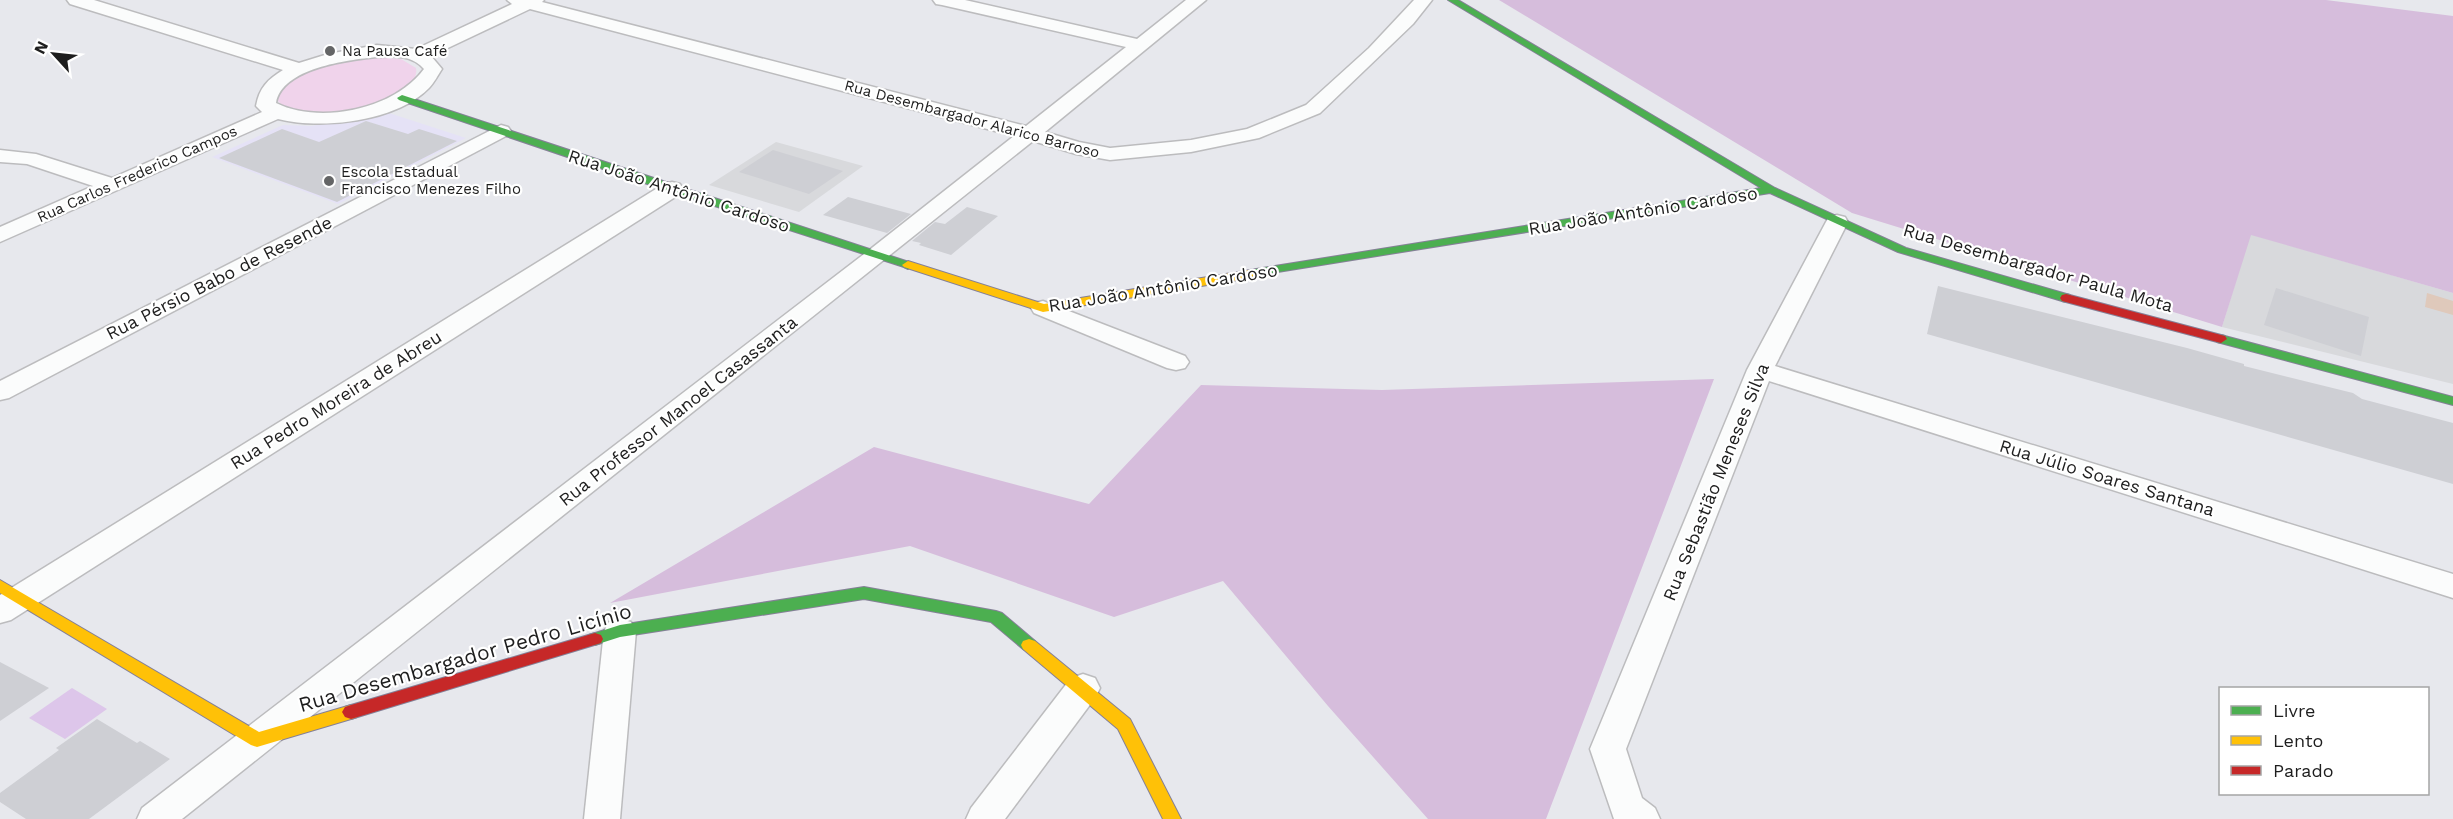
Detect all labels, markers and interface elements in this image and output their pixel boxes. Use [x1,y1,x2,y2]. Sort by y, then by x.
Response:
north arrow [24,24,84,84]
text: N [30,38,52,57]
place label: Na Pausa Café [342,42,447,60]
marker: Na Pausa Café [323,44,337,58]
street label: Rua Desembargador Alarico Barroso [843,76,1101,162]
street label: Rua Carlos Frederico Campos [34,122,240,226]
street label: Rua João Antônio Cardoso [566,145,793,236]
place label: Escola Estadual Francisco Menezes Filho [341,163,521,198]
marker: Escola Estadual Francisco Menezes Filho [322,174,336,188]
street label: Rua João Antônio Cardoso [1527,182,1759,239]
street label: Rua Pérsio Babo de Resende [102,211,335,344]
street label: Rua Desembargador Paula Mota [1901,219,2175,316]
street label: Rua João Antônio Cardoso [1047,259,1279,316]
street label: Rua Professor Manoel Casassanta [554,311,801,510]
street label: Rua Pedro Moreira de Abreu [226,326,445,473]
street label: Rua Sebastião Meneses Silva [1658,360,1773,604]
street label: Rua Júlio Soares Santana [1997,435,2217,520]
street label: Rua Desembargador Pedro Licínio [295,598,634,717]
legend [2219,687,2429,795]
text: Livre [2273,700,2315,721]
text: Lento [2273,730,2323,751]
text: Parado [2273,760,2334,781]

